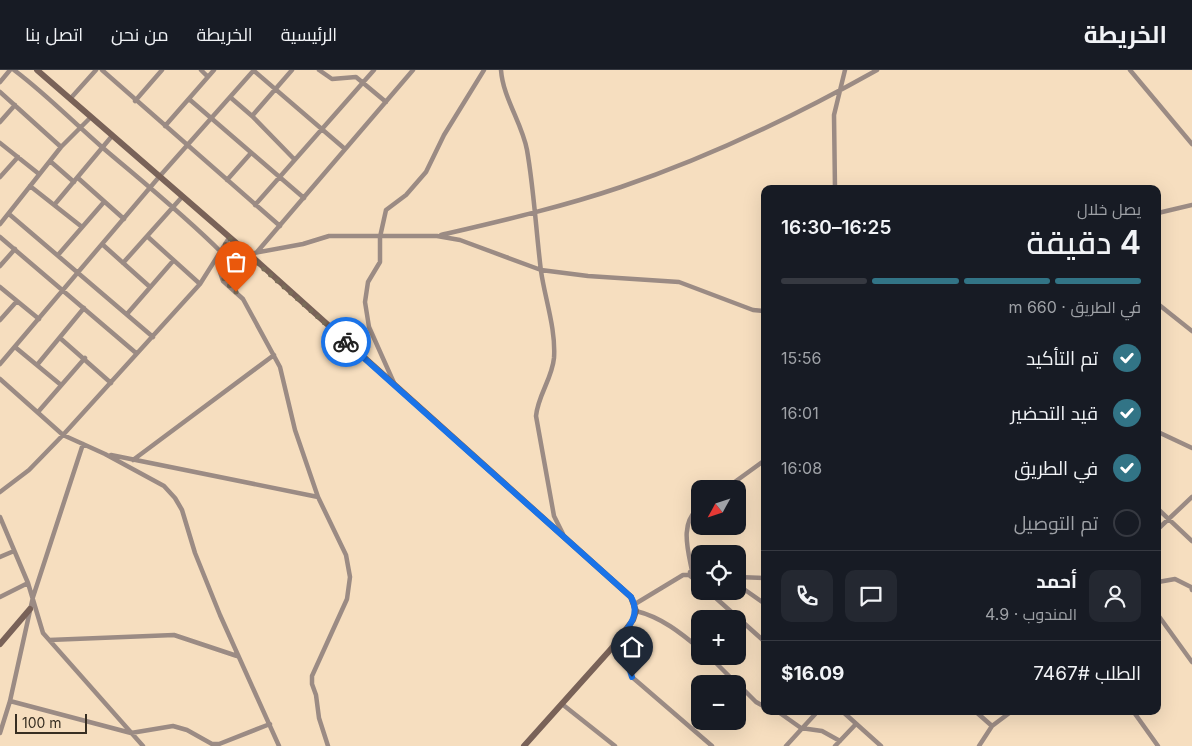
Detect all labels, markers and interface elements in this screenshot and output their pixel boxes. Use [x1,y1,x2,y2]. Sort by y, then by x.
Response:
text: الخريطة [1084,20,1167,49]
text: اتصل بنا [25,24,83,45]
text: من نحن [111,24,169,45]
text: الخريطة [197,24,253,45]
text: الرئيسية [281,24,337,45]
text: يصل خلال [1077,199,1141,219]
text: 16:25–16:30 [781,216,891,239]
text: 4 دقيقة [1026,223,1141,262]
pin [215,241,257,292]
icon: bag [222,248,250,276]
text: في الطريق · 660 m [1008,297,1141,317]
courier [321,317,371,367]
icon: bike [332,328,360,356]
icon: check [1113,344,1141,372]
text: تم التأكيد [1026,347,1098,370]
text: 15:56 [781,348,822,368]
icon: check [1113,399,1141,427]
text: قيد التحضير [1011,402,1098,425]
text: 16:01 [781,403,819,423]
icon: check [1113,454,1141,482]
text: في الطريق [1014,457,1098,480]
text: 16:08 [781,458,822,478]
north arrow [691,480,746,535]
map controls [691,480,746,730]
text: تم التوصيل [1014,512,1098,535]
button: locate [691,545,746,600]
button: phone [781,570,833,622]
button: chat [845,570,897,622]
text: أحمد [1036,570,1077,593]
button: person [1089,570,1141,622]
text: المندوب · 4.9 [985,604,1077,624]
button: + [691,610,746,665]
pin [611,626,653,677]
icon: home [618,633,646,661]
text: $16.09 [781,662,844,685]
text: الطلب #7467 [1033,662,1141,685]
button: − [691,675,746,730]
scale bar [15,711,88,734]
text: 100 m [22,714,62,731]

